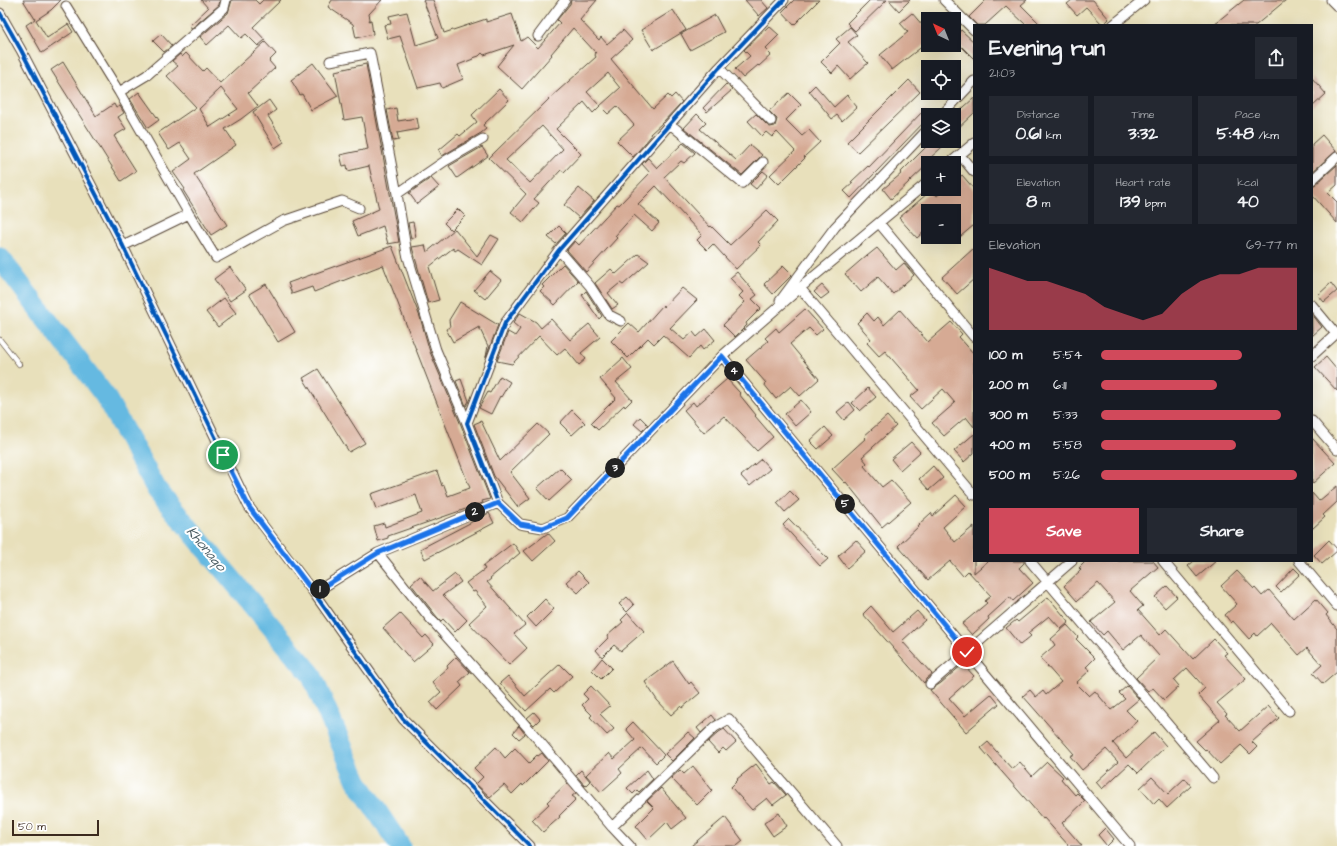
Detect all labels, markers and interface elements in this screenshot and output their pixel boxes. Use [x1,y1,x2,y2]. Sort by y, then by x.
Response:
north arrow [921,12,961,52]
map controls [921,12,961,244]
text: Evening run [989,33,1105,64]
button: share [1255,37,1297,79]
button: locate [921,60,961,100]
text: 21:03 [989,64,1015,82]
text: Distance [1017,107,1060,122]
text: Time [1131,107,1155,122]
text: Pace [1235,107,1260,122]
button: layers [921,108,961,148]
text: 0.61 [1015,122,1041,146]
text: 3:32 [1128,122,1158,146]
text: 5:48 [1217,122,1254,146]
text: km [1041,128,1061,143]
text: /km [1254,128,1279,143]
button: + [921,156,961,196]
text: Elevation [1017,175,1060,190]
text: Heart rate [1115,175,1171,190]
text: kcal [1237,175,1258,190]
text: 8 [1026,190,1037,214]
text: 139 [1120,190,1141,214]
text: 40 [1237,190,1259,214]
text: m [1037,196,1050,211]
text: bpm [1141,196,1166,211]
button: − [921,204,961,244]
text: Elevation [989,236,1040,254]
text: 69–77 m [1246,236,1297,254]
text: 100 m [989,346,1022,364]
text: 5:54 [1053,346,1082,364]
pin: 4 [724,361,744,381]
text: 4 [730,363,738,378]
text: 200 m [989,376,1028,394]
text: 6:11 [1053,376,1067,394]
text: 300 m [989,406,1027,424]
text: 5:33 [1053,406,1078,424]
text: 400 m [989,436,1030,454]
text: 5:58 [1053,436,1082,454]
pin [206,438,240,472]
icon: arrive [212,444,234,466]
pin: 3 [605,458,625,478]
text: 3 [612,460,618,475]
text: 500 m [989,466,1030,484]
text: 5:26 [1053,466,1080,484]
pin: 5 [835,494,855,514]
text: 5 [841,496,849,511]
pin: 2 [465,502,485,522]
text: 2 [472,504,478,519]
button: Save [989,508,1139,554]
button: Share [1147,508,1297,554]
water label: Khonaqo [181,522,231,576]
pin: 1 [310,579,330,599]
text: 1 [319,581,321,596]
pin [950,635,984,669]
icon: check [956,641,978,663]
scale bar [12,818,99,837]
text: 50 m [18,819,46,834]

